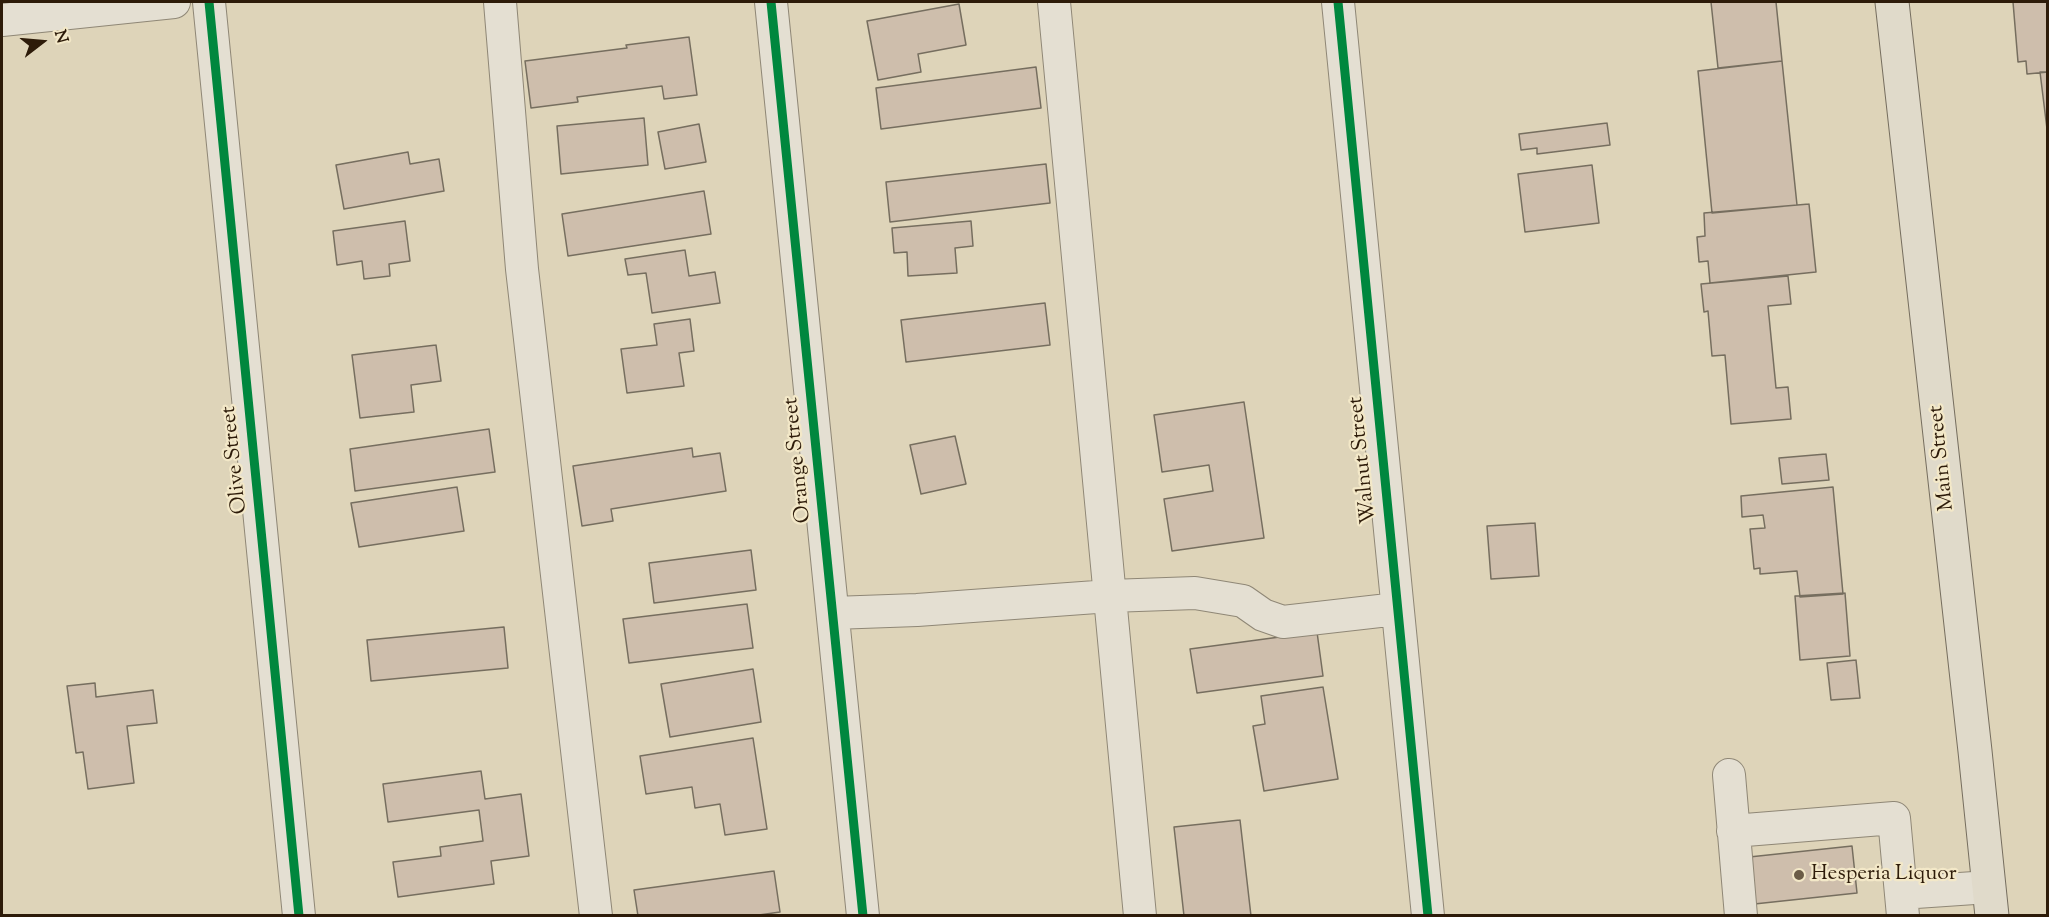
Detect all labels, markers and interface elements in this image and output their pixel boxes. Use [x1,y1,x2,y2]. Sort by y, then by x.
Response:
north arrow [12,12,72,72]
text: N [47,28,73,46]
street label: Walnut Street [1345,395,1383,525]
street label: Orange Street [780,396,818,524]
street label: Main Street [1925,404,1961,512]
street label: Olive Street [218,405,254,515]
place label: Hesperia Liquor [1811,862,1957,888]
marker: Hesperia Liquor [1792,868,1806,882]

